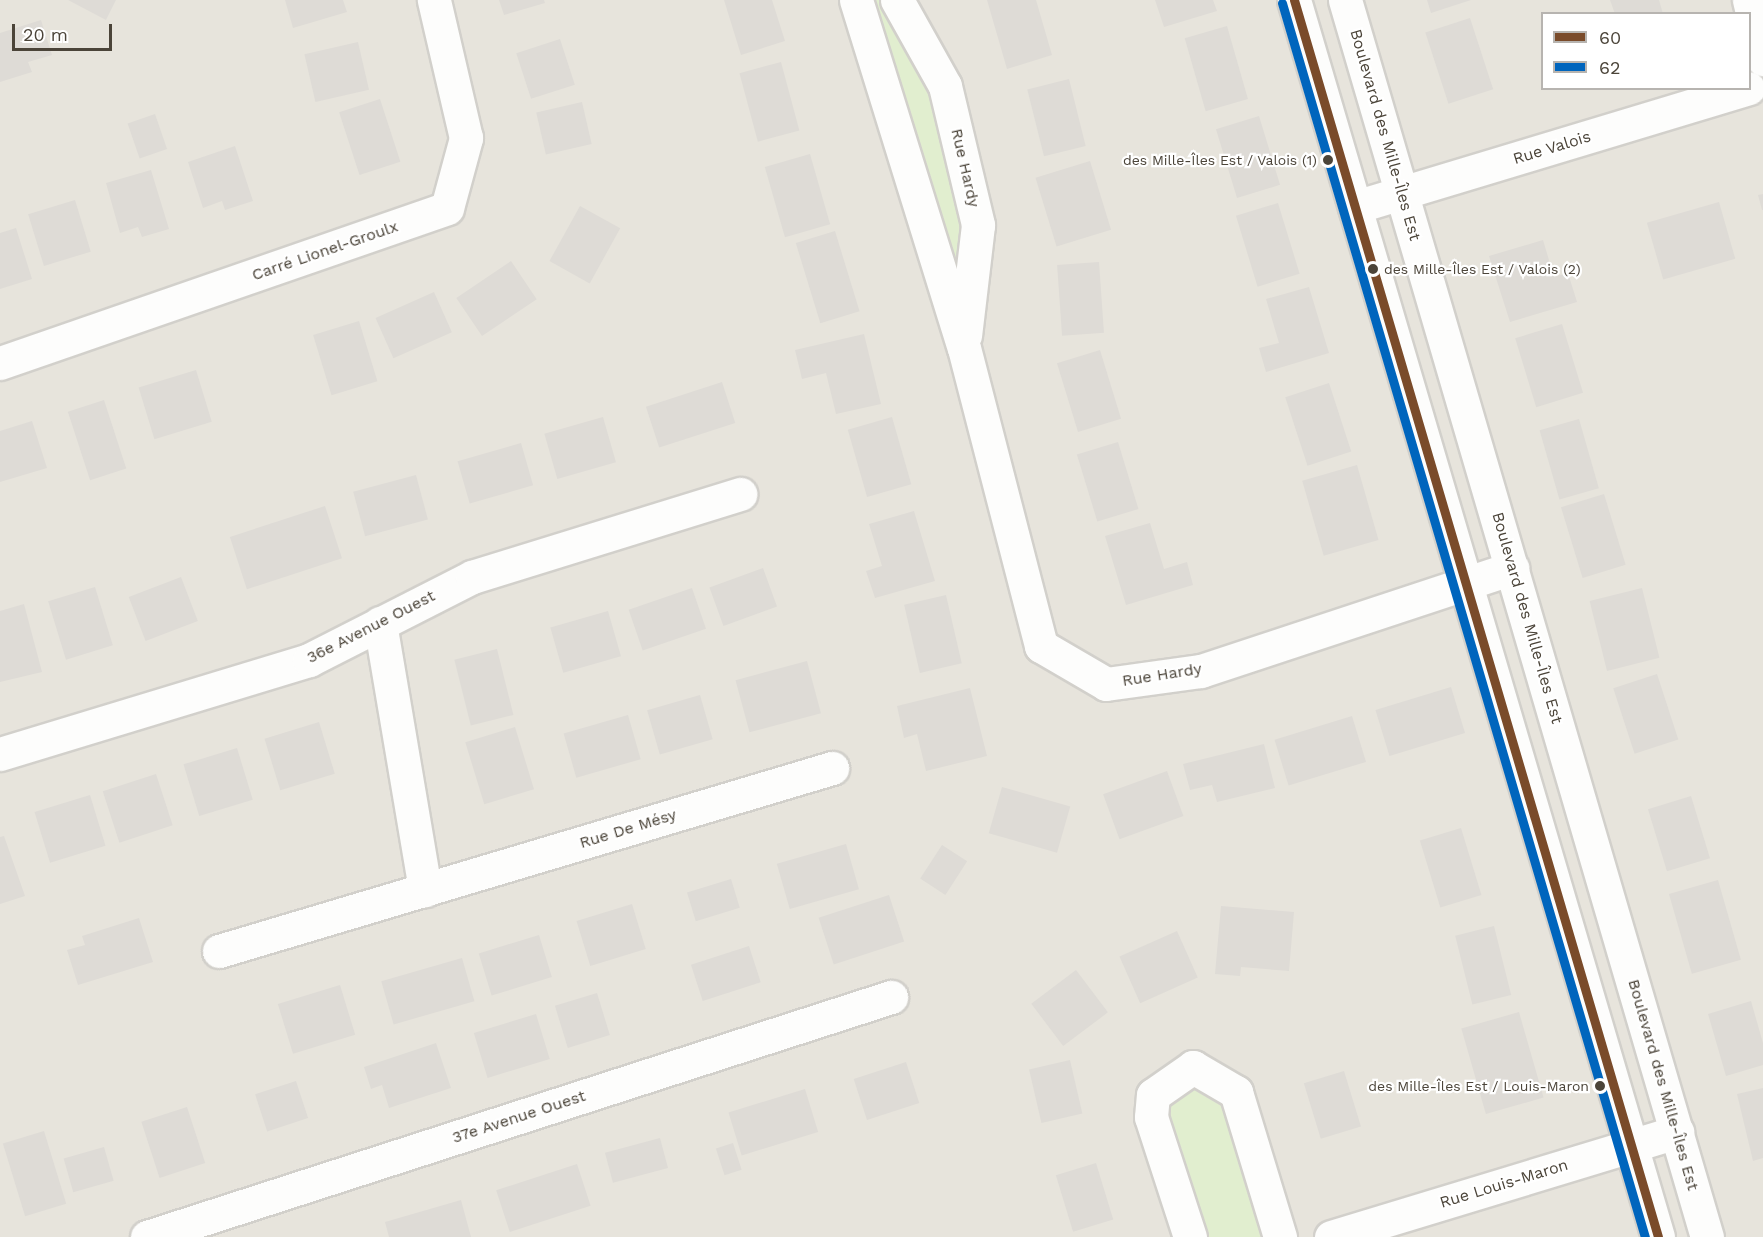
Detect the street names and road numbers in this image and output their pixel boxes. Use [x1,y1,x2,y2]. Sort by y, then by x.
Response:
street label: Boulevard des Mille-Îles Est [1346,27,1424,243]
street label: Rue Hardy [947,127,983,209]
street label: Rue Valois [1511,127,1593,169]
street label: Carré Lionel-Groulx [249,217,401,285]
street label: Boulevard des Mille-Îles Est [1488,510,1566,726]
street label: 36e Avenue Ouest [303,586,439,668]
street label: Rue Hardy [1121,659,1203,691]
street label: Rue De Mésy [577,805,679,853]
street label: Boulevard des Mille-Îles Est [1624,977,1702,1193]
street label: 37e Avenue Ouest [449,1086,589,1148]
street label: Rue Louis-Maron [1438,1155,1570,1213]

